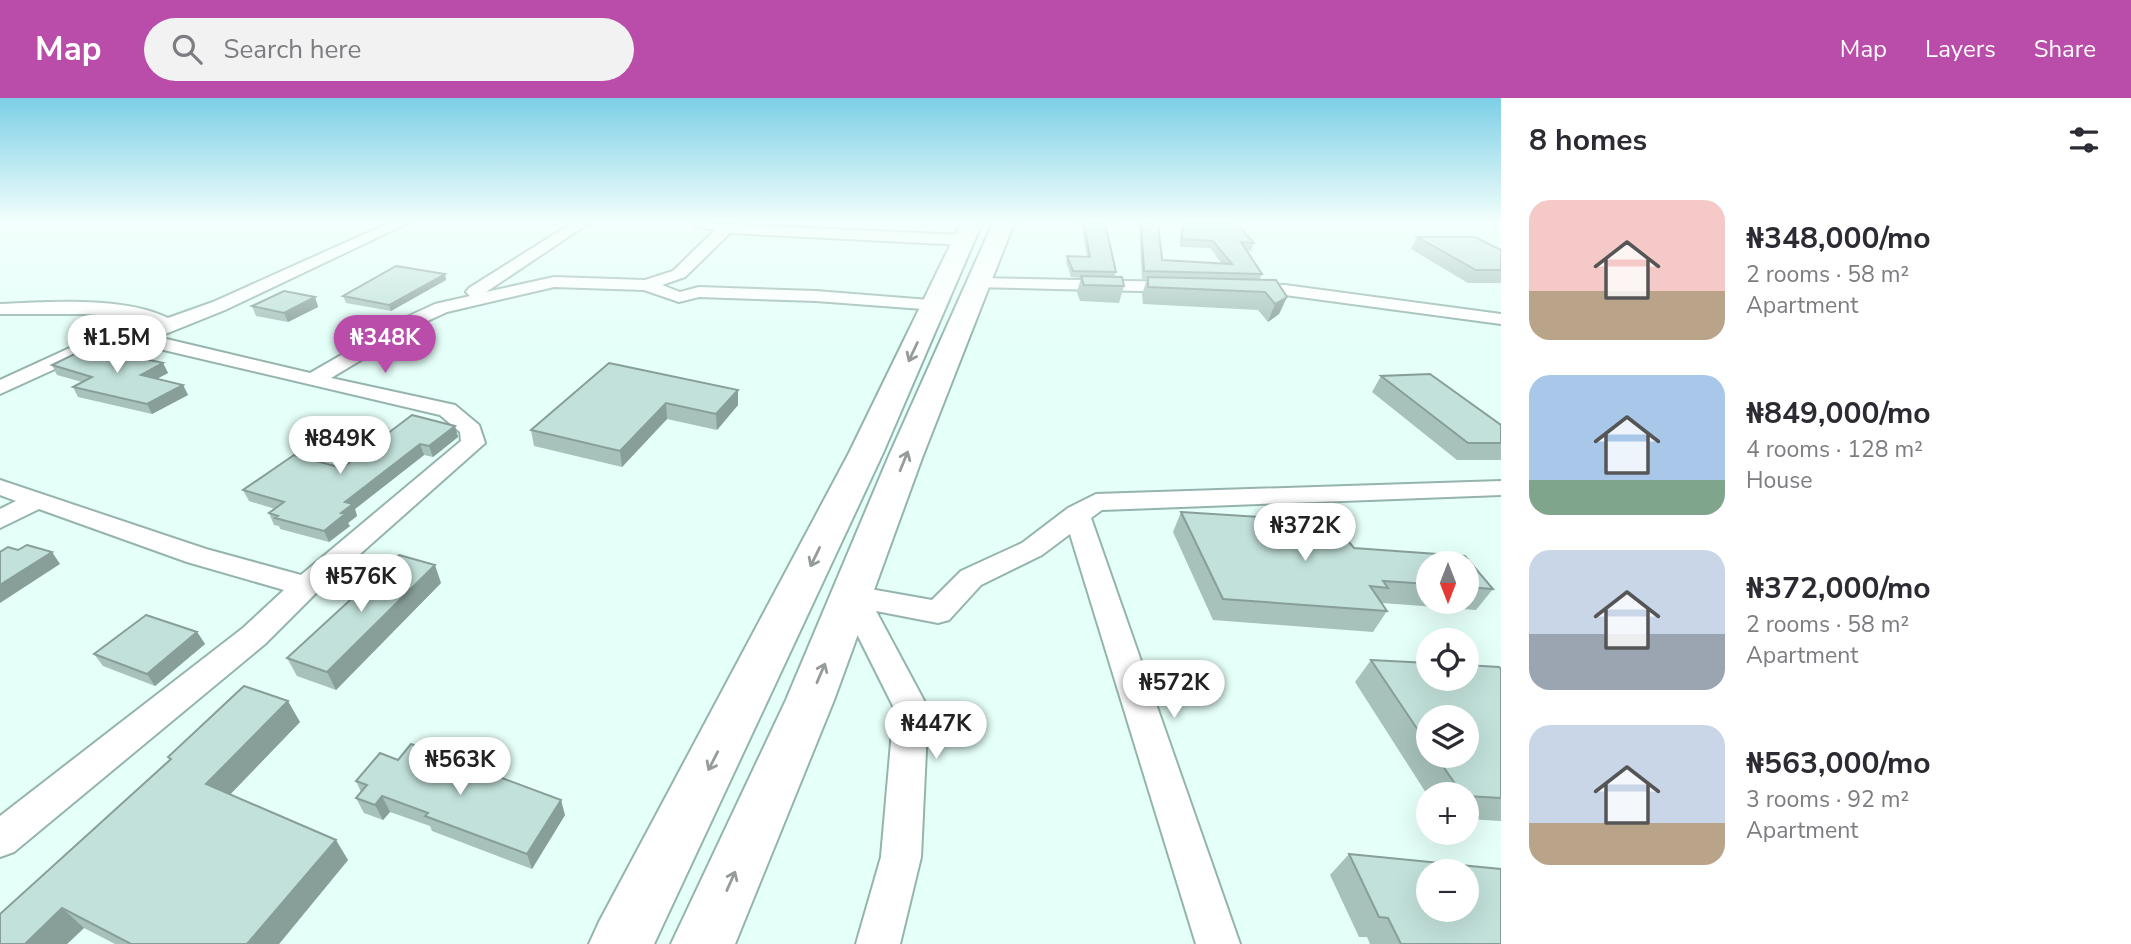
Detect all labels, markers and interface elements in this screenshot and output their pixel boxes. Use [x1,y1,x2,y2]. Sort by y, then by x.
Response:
search box [144,18,634,81]
text: Map [35,27,102,72]
icon: search [168,30,206,68]
text: Search here [224,32,361,67]
text: Map [1840,33,1887,65]
text: Layers [1925,33,1996,65]
text: Share [2034,33,2096,65]
text: 8 homes [1529,120,1647,161]
icon: filters [2065,121,2103,159]
text: ₦348,000/mo [1746,218,1931,259]
icon: home [1585,228,1669,312]
text: 2 rooms · 58 m² [1746,259,1909,290]
text: Apartment [1746,290,1858,321]
pin: ₦1.5M [68,316,166,375]
pin: ₦348K [336,316,434,375]
text: ₦1.5M [83,322,151,353]
text: ₦348K [350,322,420,353]
one-way arrow [906,341,919,362]
text: ₦849,000/mo [1746,393,1931,434]
icon: home [1585,403,1669,487]
pin: ₦849K [291,416,389,476]
text: ₦849K [305,423,375,454]
text: 4 rooms · 128 m² [1746,434,1923,465]
one-way arrow [899,451,912,472]
text: House [1746,465,1813,496]
pin: ₦372K [1256,504,1354,563]
text: ₦372K [1270,510,1340,541]
one-way arrow [807,546,821,567]
north arrow [1416,551,1479,614]
map controls [1416,551,1479,922]
pin: ₦576K [312,554,410,614]
text: ₦576K [326,561,396,592]
text: ₦372,000/mo [1746,568,1931,609]
icon: home [1585,578,1669,662]
text: 2 rooms · 58 m² [1746,609,1909,640]
button: locate [1416,628,1479,691]
text: Apartment [1746,640,1858,671]
pin: ₦572K [1125,660,1223,720]
one-way arrow [816,662,829,684]
text: ₦572K [1139,667,1209,698]
pin: ₦447K [887,702,985,761]
button: layers [1416,705,1479,768]
text: ₦447K [901,708,971,739]
pin: ₦563K [411,738,509,797]
text: ₦563,000/mo [1746,743,1931,784]
text: ₦563K [425,744,495,775]
one-way arrow [706,750,720,771]
icon: home [1585,753,1669,837]
button: + [1416,782,1479,845]
text: 3 rooms · 92 m² [1746,784,1909,815]
text: Apartment [1746,815,1858,846]
button: − [1416,859,1479,922]
one-way arrow [725,871,738,893]

